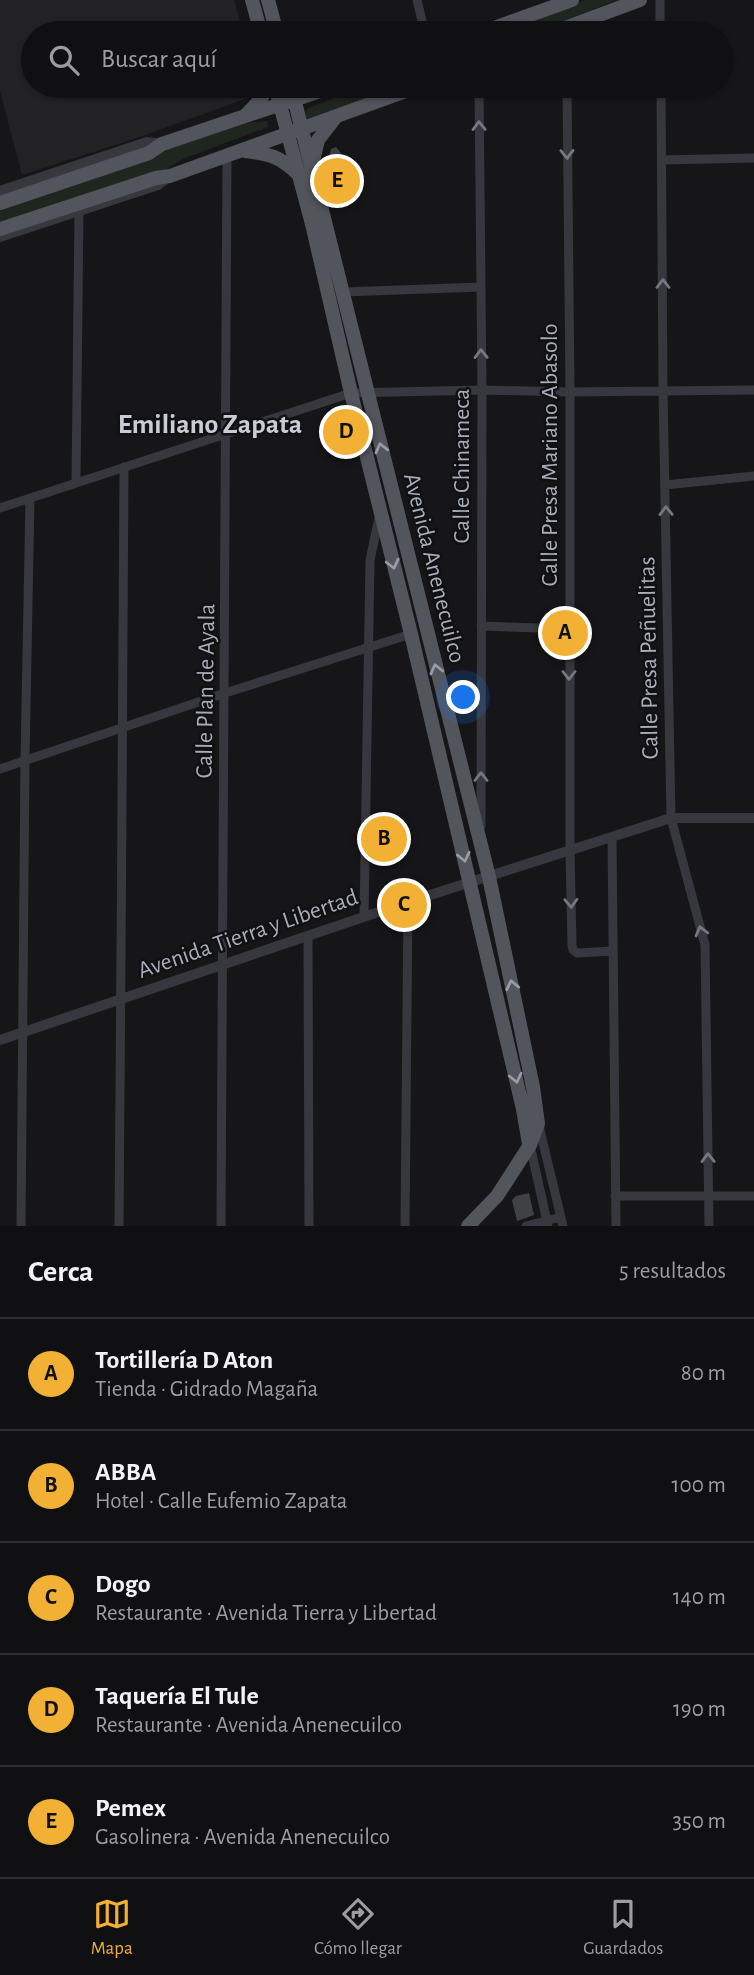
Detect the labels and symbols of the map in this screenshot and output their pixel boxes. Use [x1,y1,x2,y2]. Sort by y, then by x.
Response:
one-way arrow [471,121,487,131]
one-way arrow [559,149,575,160]
pin: E [314,155,360,207]
one-way arrow [655,278,670,289]
street label: Calle Presa Mariano Abasolo [538,323,562,587]
one-way arrow [473,348,489,359]
street label: Calle Chinameca [450,389,474,543]
pin: D [323,406,369,458]
district label: Emiliano Zapata [118,411,302,439]
one-way arrow [375,442,389,454]
street label: Avenida Anenecuilco [399,471,469,665]
one-way arrow [658,505,673,516]
street label: Calle Presa Peñuelitas [635,556,663,760]
one-way arrow [385,558,399,570]
street label: Calle Plan de Ayala [192,603,220,779]
pin: A [542,607,588,659]
one-way arrow [430,663,444,675]
one-way arrow [561,671,577,681]
your location [446,680,480,714]
one-way arrow [473,772,489,782]
pin: B [361,813,407,865]
one-way arrow [456,850,470,862]
pin: C [381,879,427,931]
street label: Avenida Tierra y Libertad [135,885,361,983]
one-way arrow [564,898,579,909]
one-way arrow [695,925,709,937]
one-way arrow [505,979,520,991]
one-way arrow [508,1072,522,1084]
one-way arrow [700,1152,716,1163]

